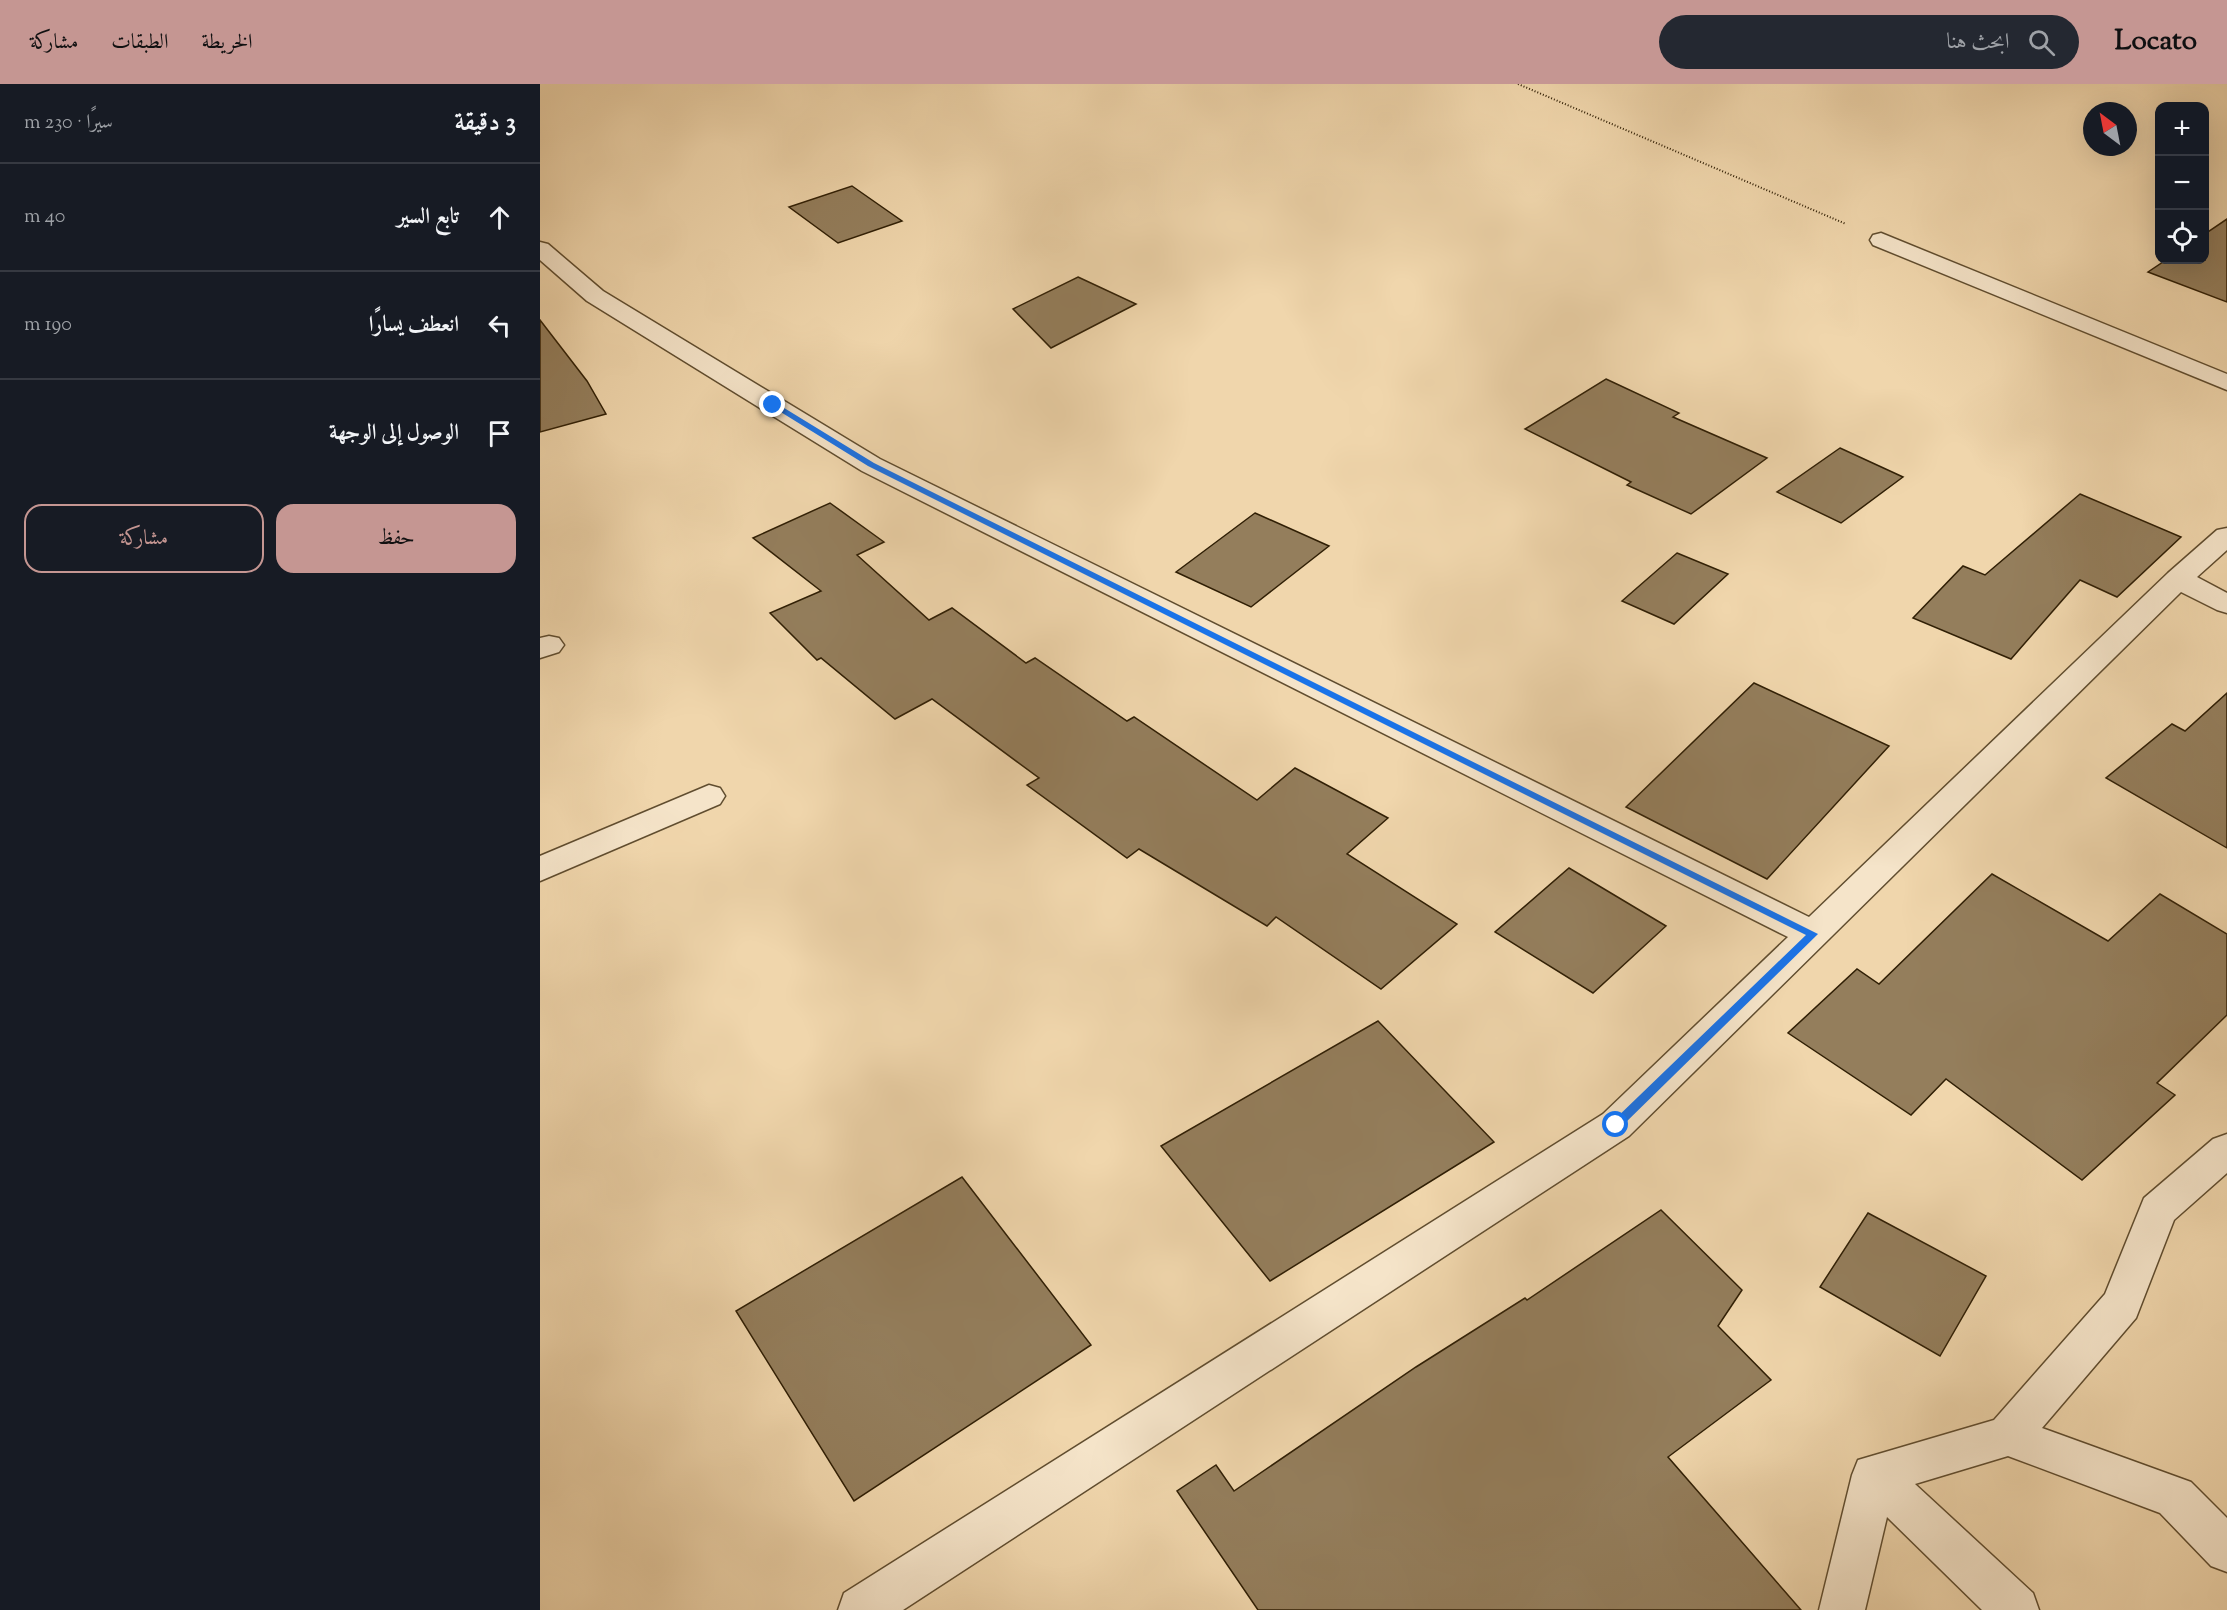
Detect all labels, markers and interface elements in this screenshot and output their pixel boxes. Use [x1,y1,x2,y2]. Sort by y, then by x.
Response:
search box [1659,15,2079,69]
text: Locato [2115,22,2197,62]
icon: search [2025,26,2058,59]
text: ابحث هنا [1946,27,2010,59]
text: مشاركة [30,28,78,58]
text: الطبقات [111,28,168,58]
text: الخريطة [201,28,253,58]
north arrow [2083,102,2137,156]
map controls [2155,102,2209,264]
button: + [2155,102,2209,156]
text: 3 دقيقة [455,105,516,142]
text: سيرًا · 230 m [24,109,113,138]
button: − [2155,156,2209,210]
icon: ahead [483,201,516,234]
text: تابع السير [397,202,459,234]
text: 40 m [24,203,65,232]
button: locate [2155,210,2209,264]
icon: left [483,309,516,342]
text: انعطف يسارًا [369,310,459,342]
text: 190 m [24,311,72,340]
route end [759,391,785,417]
icon: arrive [483,417,516,450]
text: الوصول إلى الوجهة [329,418,459,450]
button: مشاركة [24,504,264,573]
button: حفظ [276,504,516,573]
route start [1602,1111,1628,1137]

